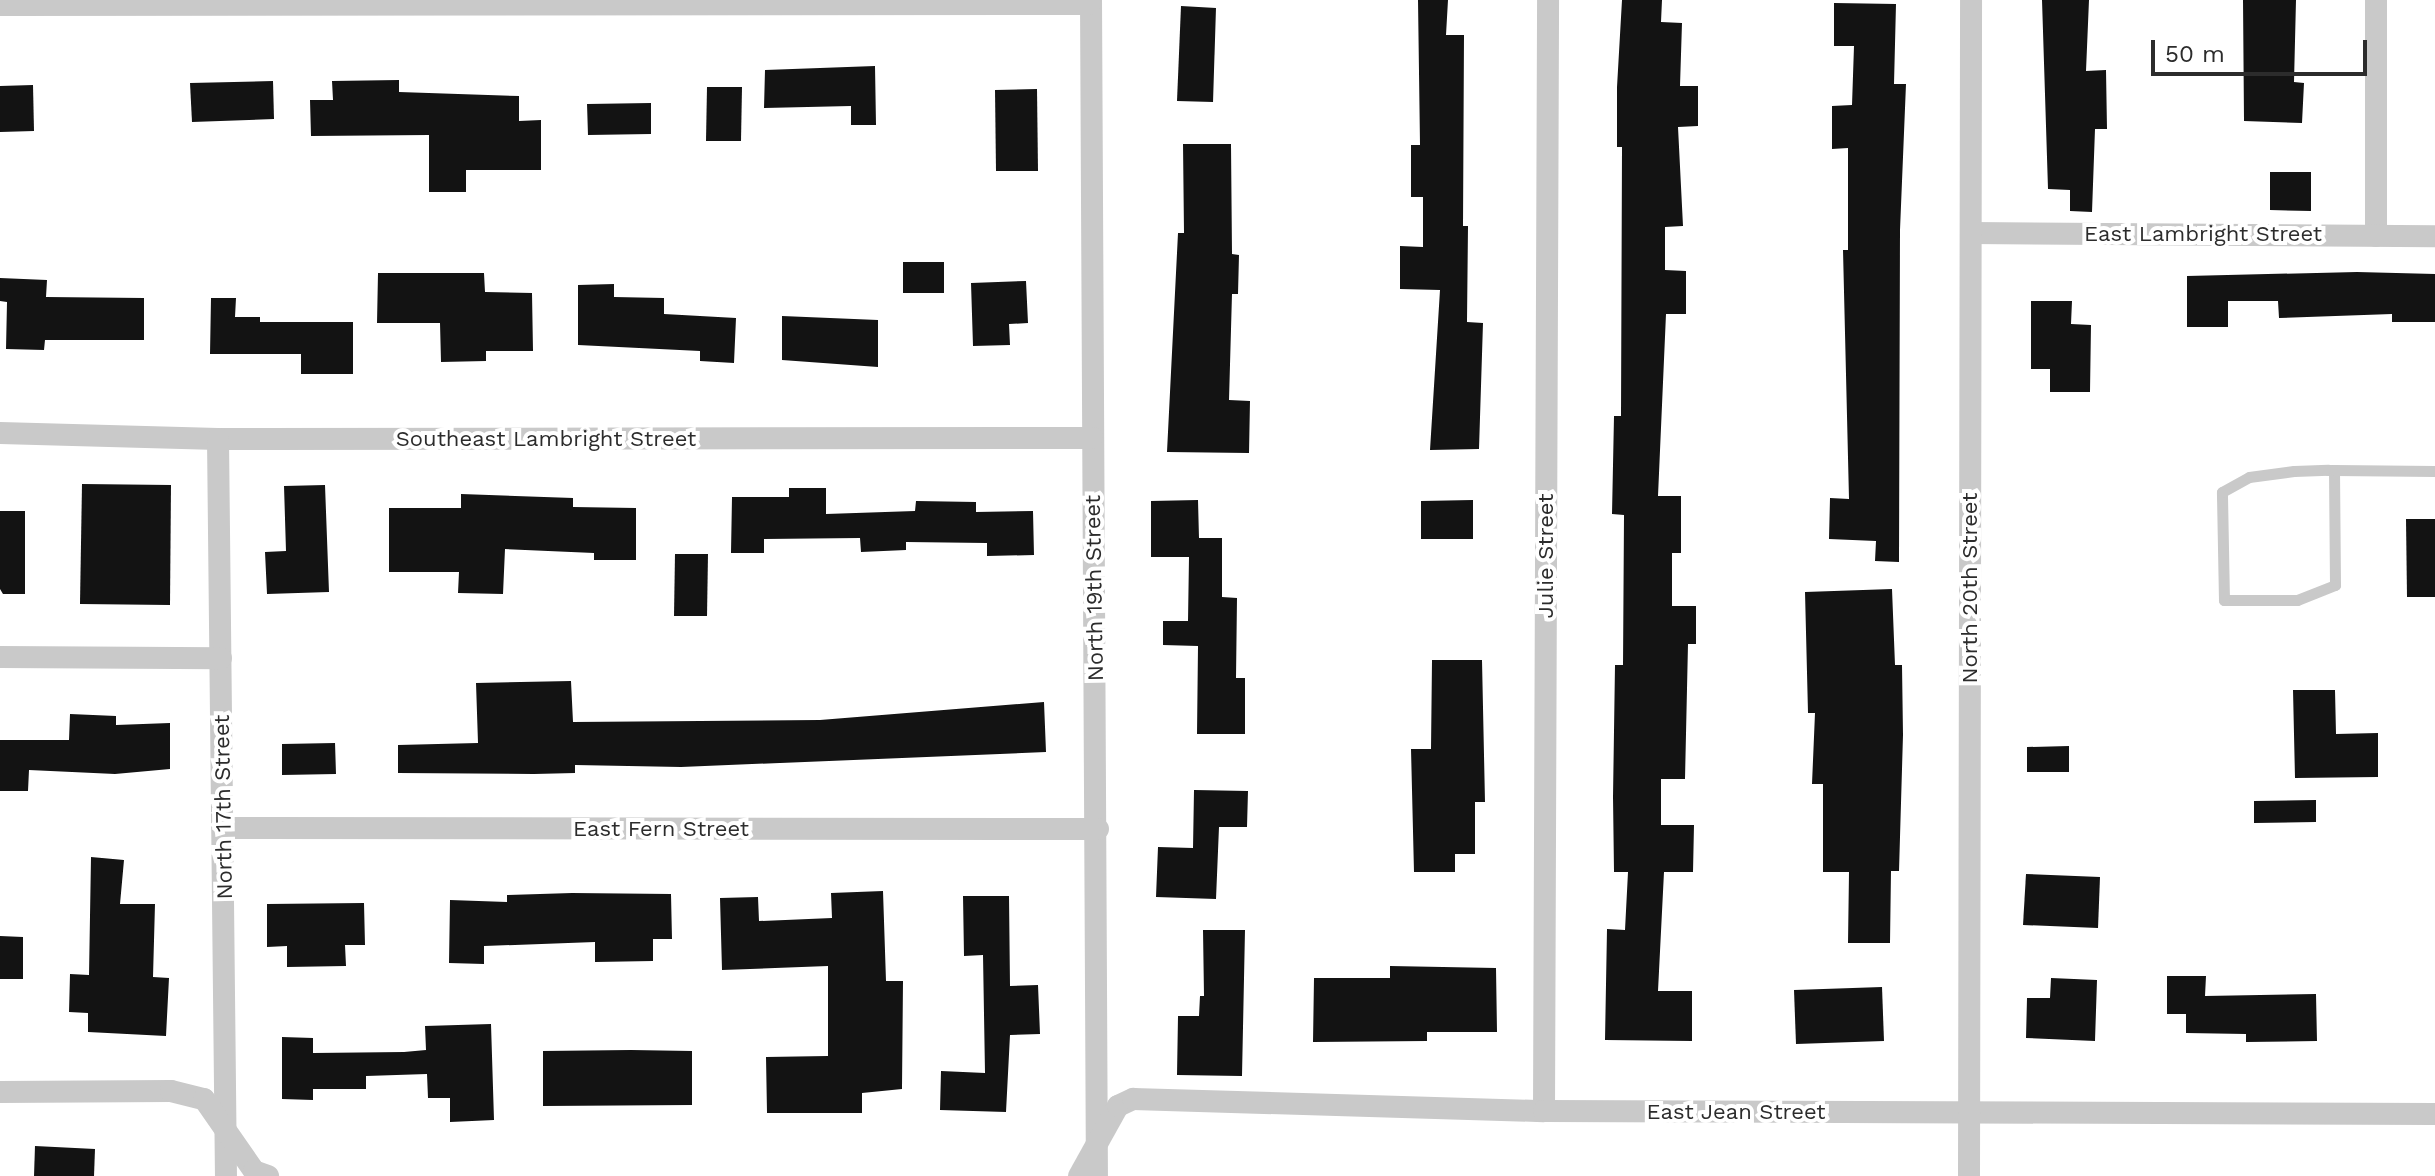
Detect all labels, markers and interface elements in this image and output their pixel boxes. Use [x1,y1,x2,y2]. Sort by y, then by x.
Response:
scale bar [2155,24,2371,74]
text: 50 m [2165,40,2225,68]
street label: East Lambright Street [2084,221,2322,247]
street label: Southeast Lambright Street [396,426,696,452]
street label: North 20th Street [1957,493,1983,683]
street label: Julie Street [1533,494,1559,618]
street label: North 19th Street [1079,495,1109,681]
street label: North 17th Street [208,714,238,900]
street label: East Fern Street [573,816,749,842]
street label: East Jean Street [1646,1099,1826,1125]

